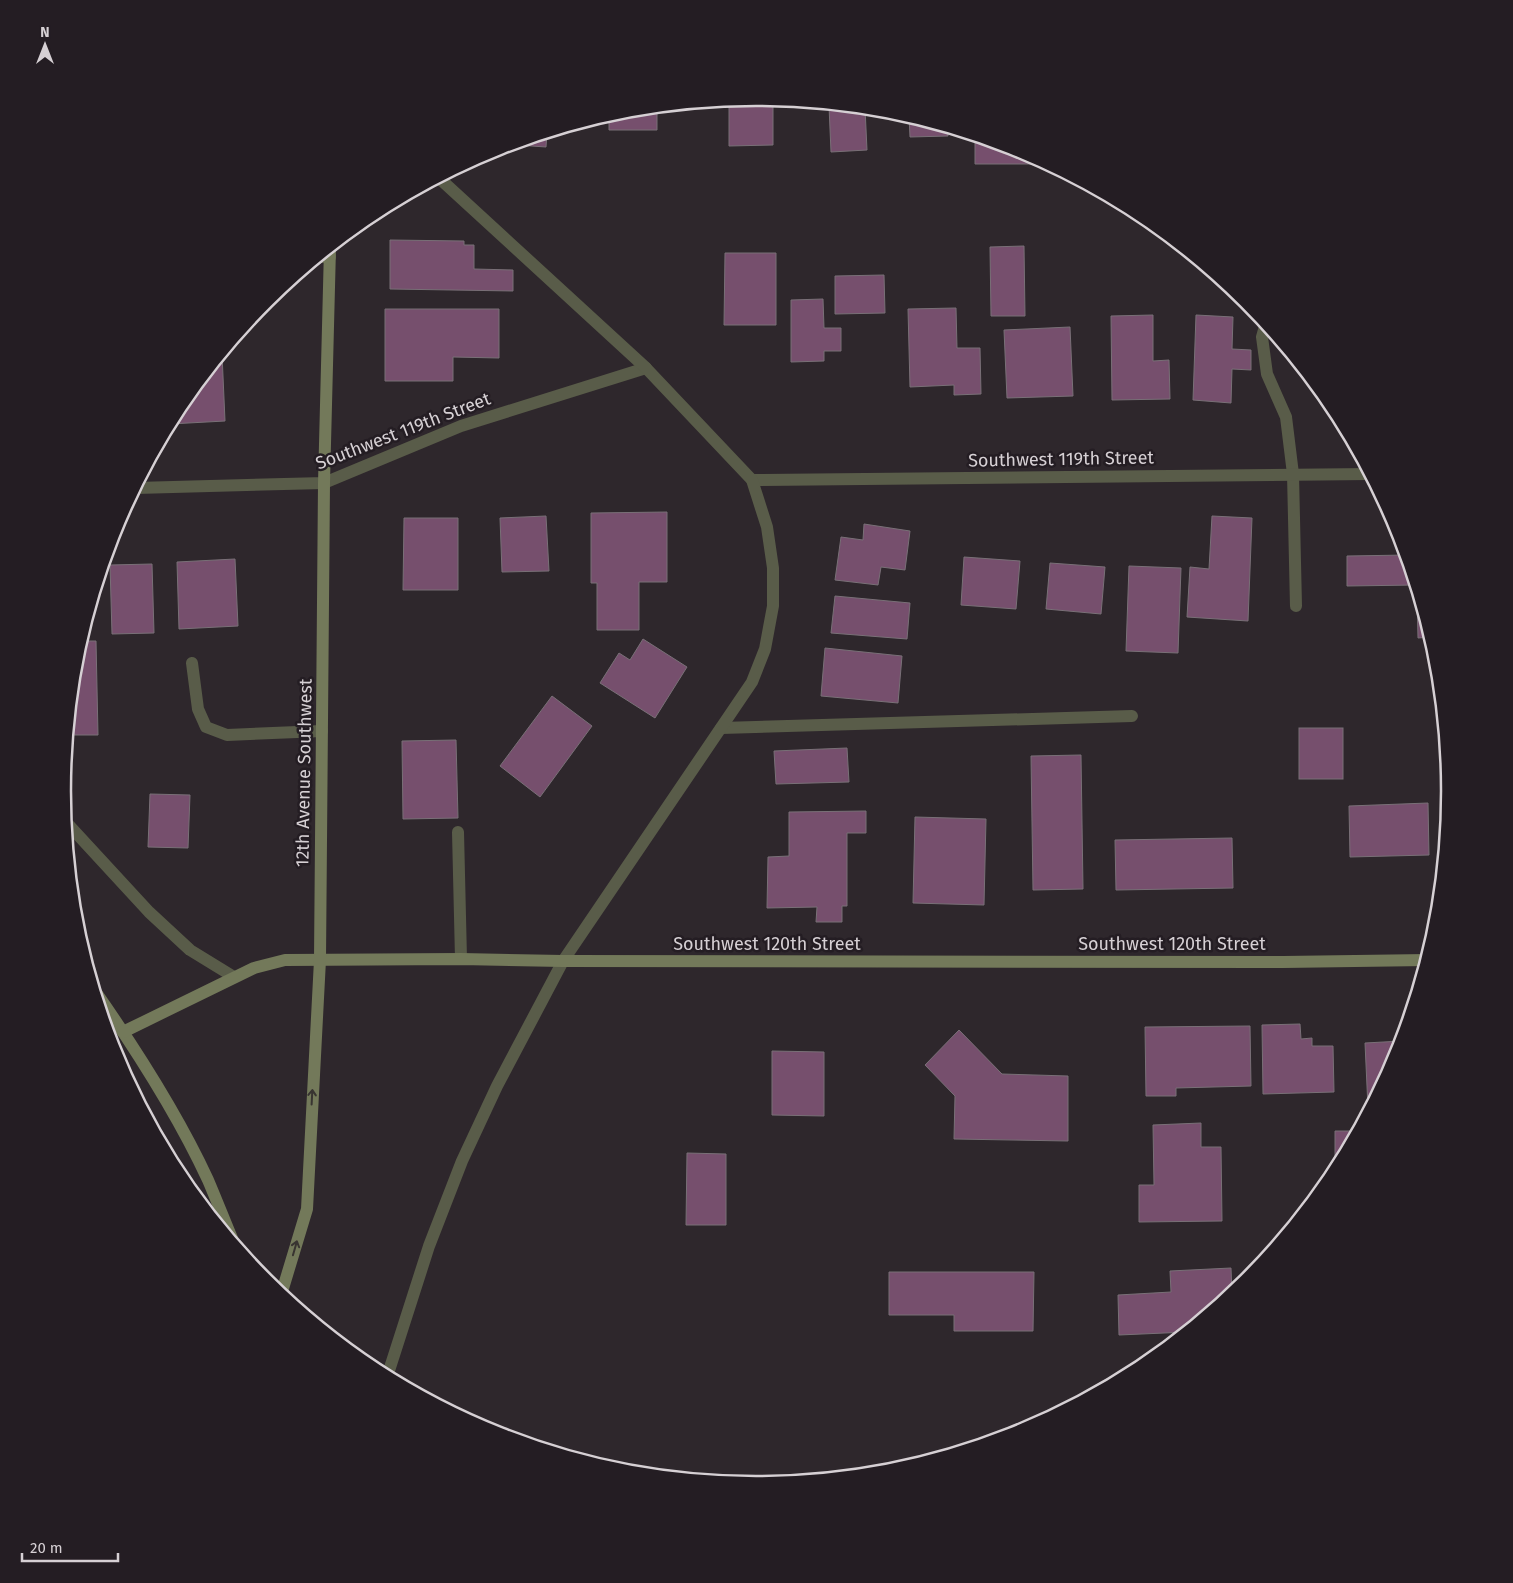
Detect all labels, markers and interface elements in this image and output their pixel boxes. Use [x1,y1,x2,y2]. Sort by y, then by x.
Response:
north arrow [20,20,70,70]
text: N [40,24,50,41]
street label: Southwest 119th Street [312,387,494,475]
street label: Southwest 119th Street [968,446,1155,472]
street label: 12th Avenue Southwest [291,678,317,867]
street label: Southwest 120th Street [673,933,861,955]
street label: Southwest 120th Street [1078,933,1266,955]
one-way arrow [308,1089,317,1105]
one-way arrow [291,1241,300,1257]
scale bar [22,1530,119,1562]
text: 20 m [30,1539,63,1557]

